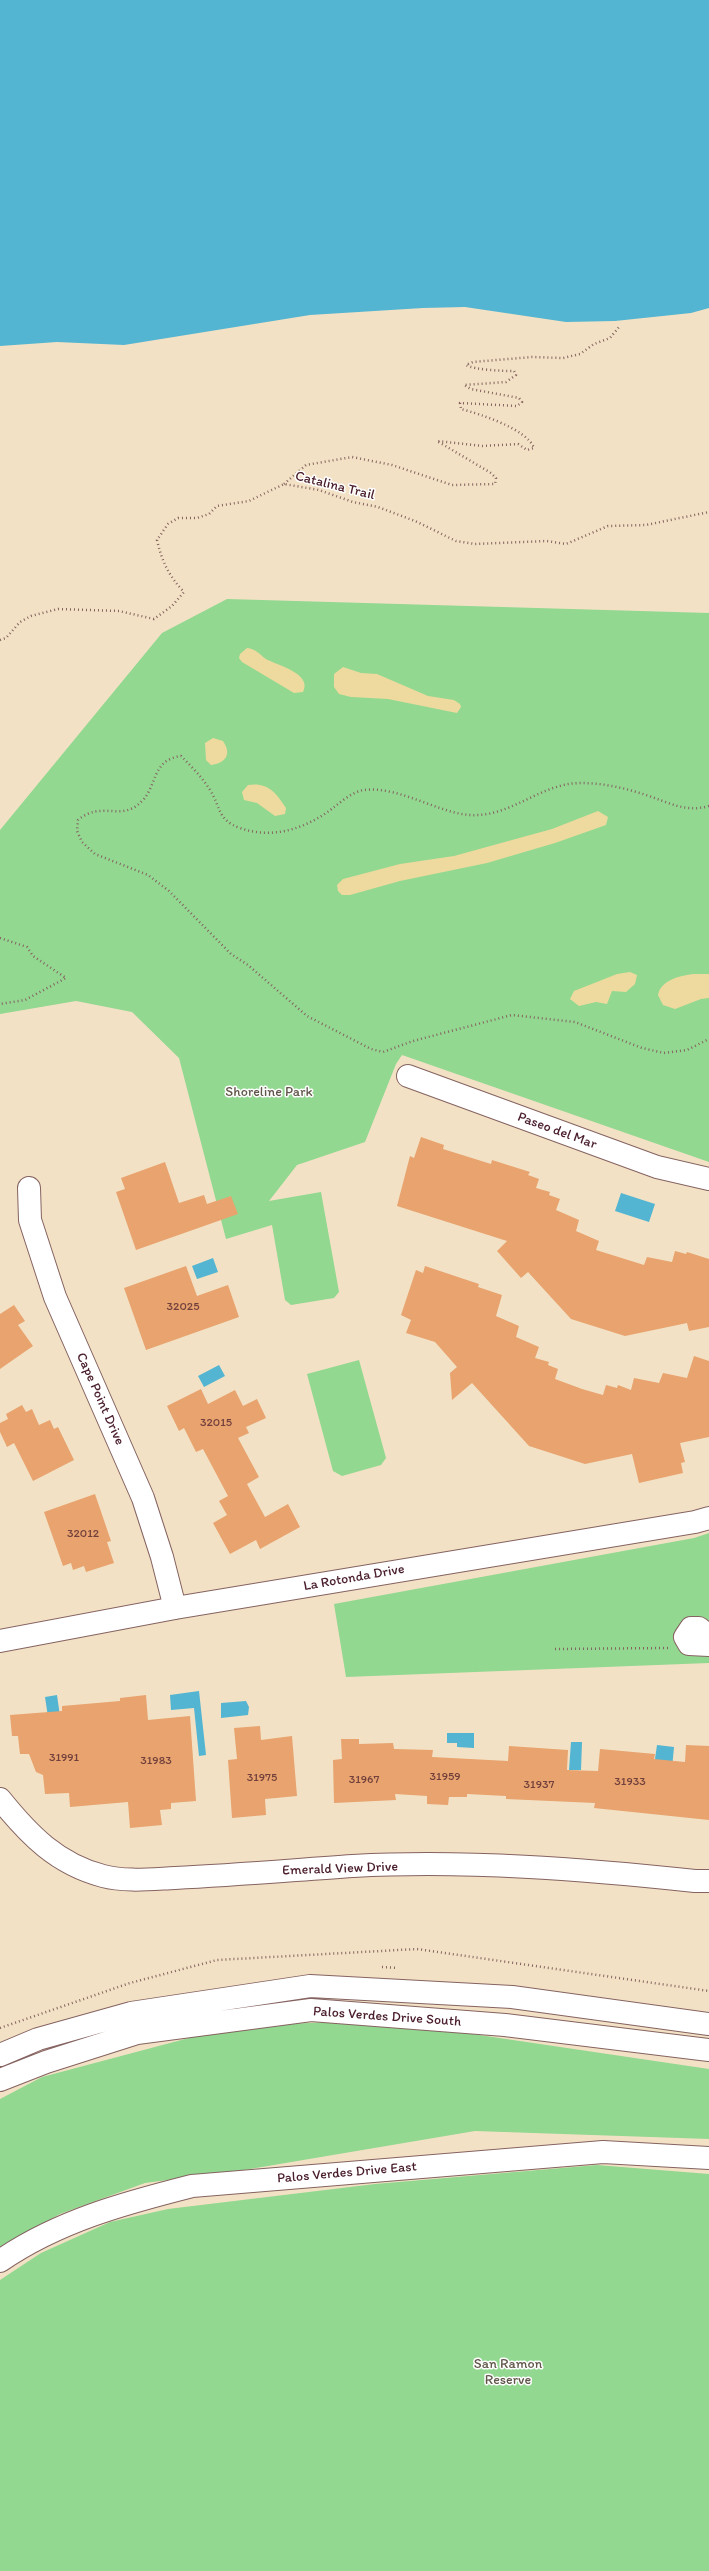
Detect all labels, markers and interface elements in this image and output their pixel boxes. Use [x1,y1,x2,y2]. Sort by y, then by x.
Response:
street label: Catalina Trail [293,468,377,504]
park label: Shoreline Park [225,1084,313,1100]
street label: Paseo del Mar [515,1109,599,1153]
house number: 32025 [167,1300,199,1314]
street label: Cape Point Drive [72,1350,128,1448]
house number: 32015 [200,1416,232,1430]
house number: 32012 [67,1527,99,1541]
street label: La Rotonda Drive [302,1561,406,1595]
house number: 31991 [49,1751,79,1765]
house number: 31983 [140,1754,172,1768]
house number: 31959 [430,1770,460,1784]
house number: 31975 [247,1771,277,1785]
house number: 31967 [349,1773,379,1787]
house number: 31933 [614,1775,646,1789]
house number: 31937 [524,1778,554,1792]
street label: Emerald View Drive [282,1859,398,1879]
street label: Palos Verdes Drive South [312,2003,462,2031]
street label: Palos Verdes Drive East [277,2159,417,2187]
park label: San Ramon Reserve [474,2356,542,2388]

